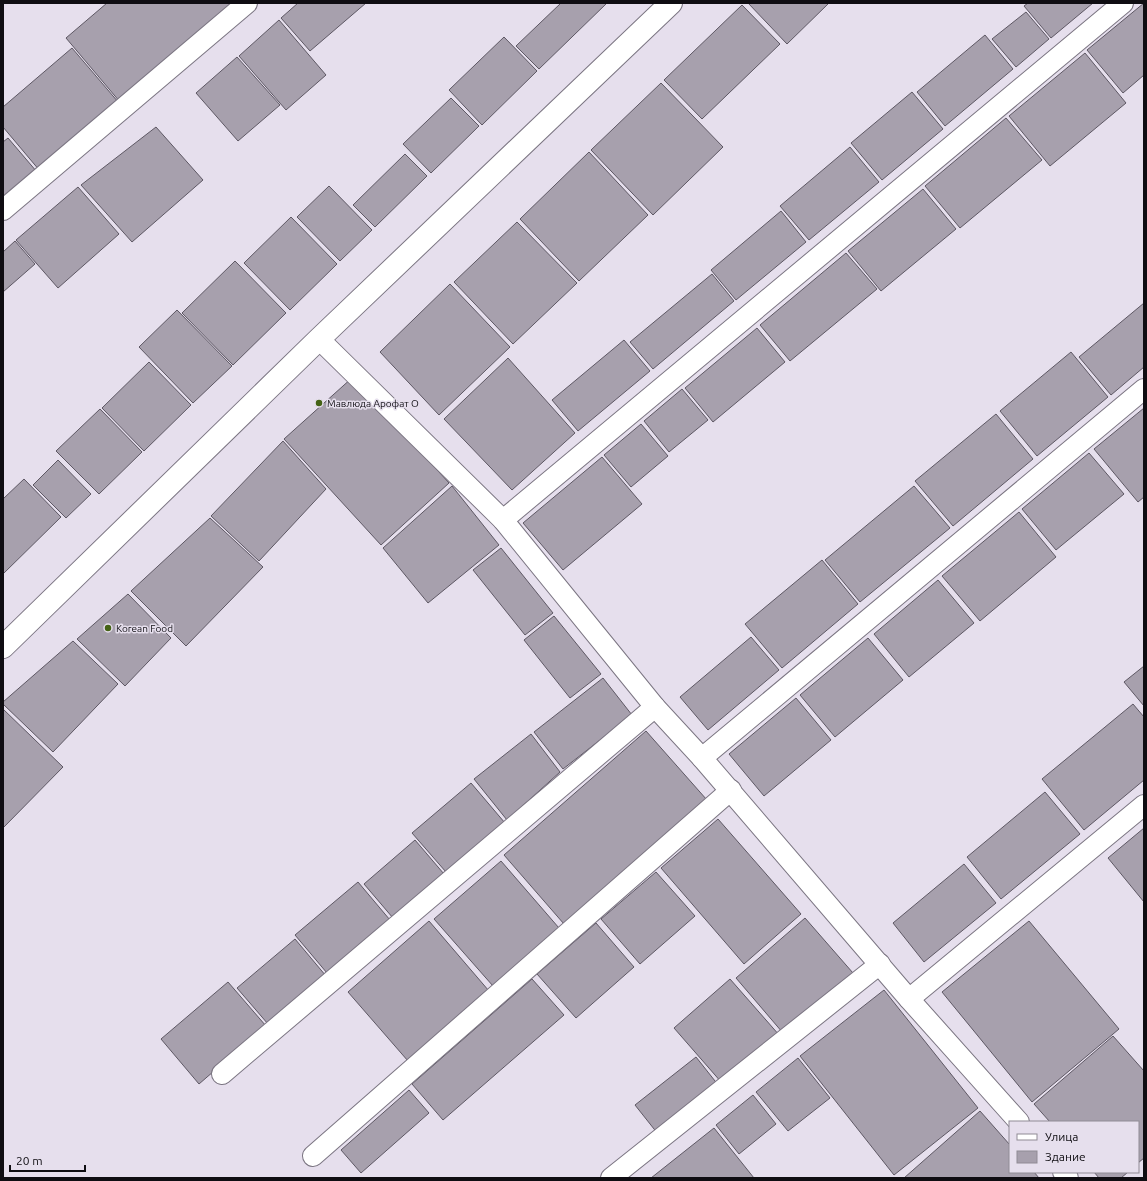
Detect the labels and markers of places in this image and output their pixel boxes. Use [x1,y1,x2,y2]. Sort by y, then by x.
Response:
marker: Мавлюда Арофат О [314,398,324,408]
place label: Мавлюда Арофат О [327,398,419,409]
marker: Korean Food [103,623,113,633]
place label: Korean Food [116,623,173,634]

